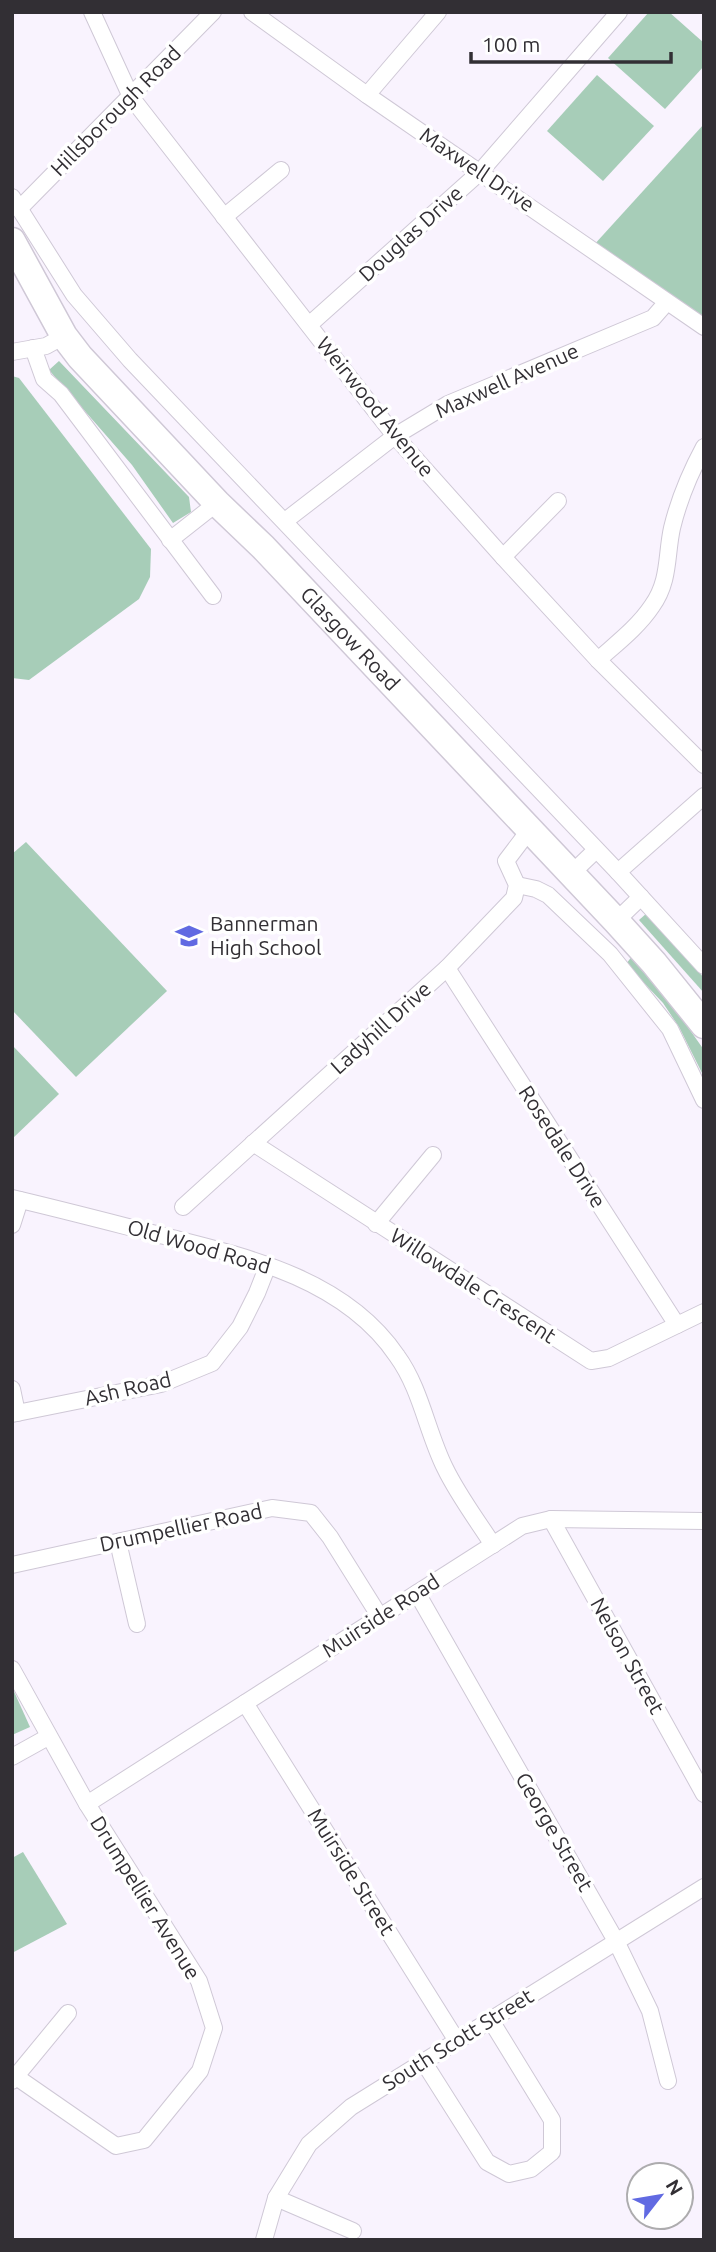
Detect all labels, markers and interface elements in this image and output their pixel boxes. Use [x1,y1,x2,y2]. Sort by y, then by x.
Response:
scale bar [471,21,670,65]
text: 100 m [482,32,540,56]
street label: Hillsborough Road [45,40,185,180]
street label: Maxwell Drive [416,122,539,216]
street label: Douglas Drive [354,180,467,286]
street label: Weirwood Avenue [312,332,439,481]
street label: Maxwell Avenue [431,338,582,422]
street label: Glasgow Road [296,582,405,695]
place label: Bannerman High School [210,911,321,959]
school or university icon: Bannerman High School [174,921,204,951]
street label: Ladyhill Drive [325,976,435,1078]
street label: Rosedale Drive [514,1081,611,1212]
street label: Old Wood Road [125,1214,274,1278]
street label: Willowdale Crescent [386,1223,561,1348]
street label: Ash Road [82,1366,173,1410]
street label: Drumpellier Road [97,1498,264,1556]
street label: Muirside Road [317,1568,443,1662]
street label: Nelson Street [586,1593,670,1718]
street label: George Street [511,1768,598,1895]
street label: Muirside Street [303,1804,400,1939]
street label: Drumpellier Avenue [86,1811,206,1984]
street label: South Scott Street [378,1983,537,2095]
north arrow [625,2161,695,2231]
text: N [661,2175,688,2199]

